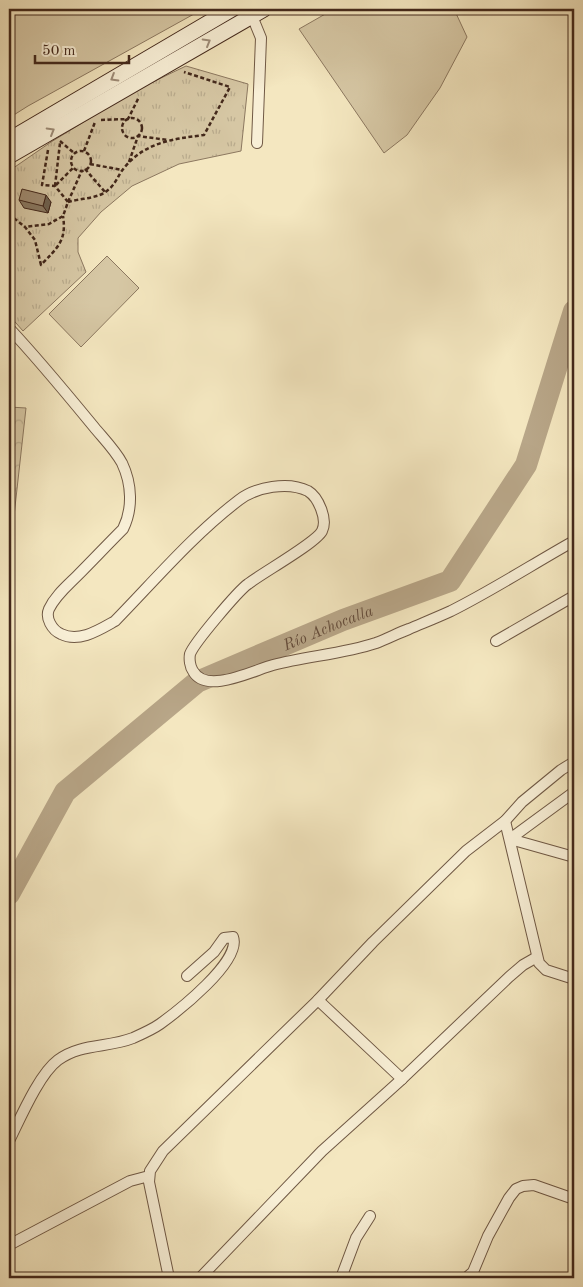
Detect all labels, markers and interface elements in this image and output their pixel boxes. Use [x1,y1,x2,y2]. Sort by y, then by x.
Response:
scale bar [35,32,129,64]
one-way arrow [202,38,211,48]
text: 50 m [42,44,76,59]
one-way arrow [111,72,120,82]
one-way arrow [46,128,55,138]
water label: Río Achocalla [280,604,376,655]

